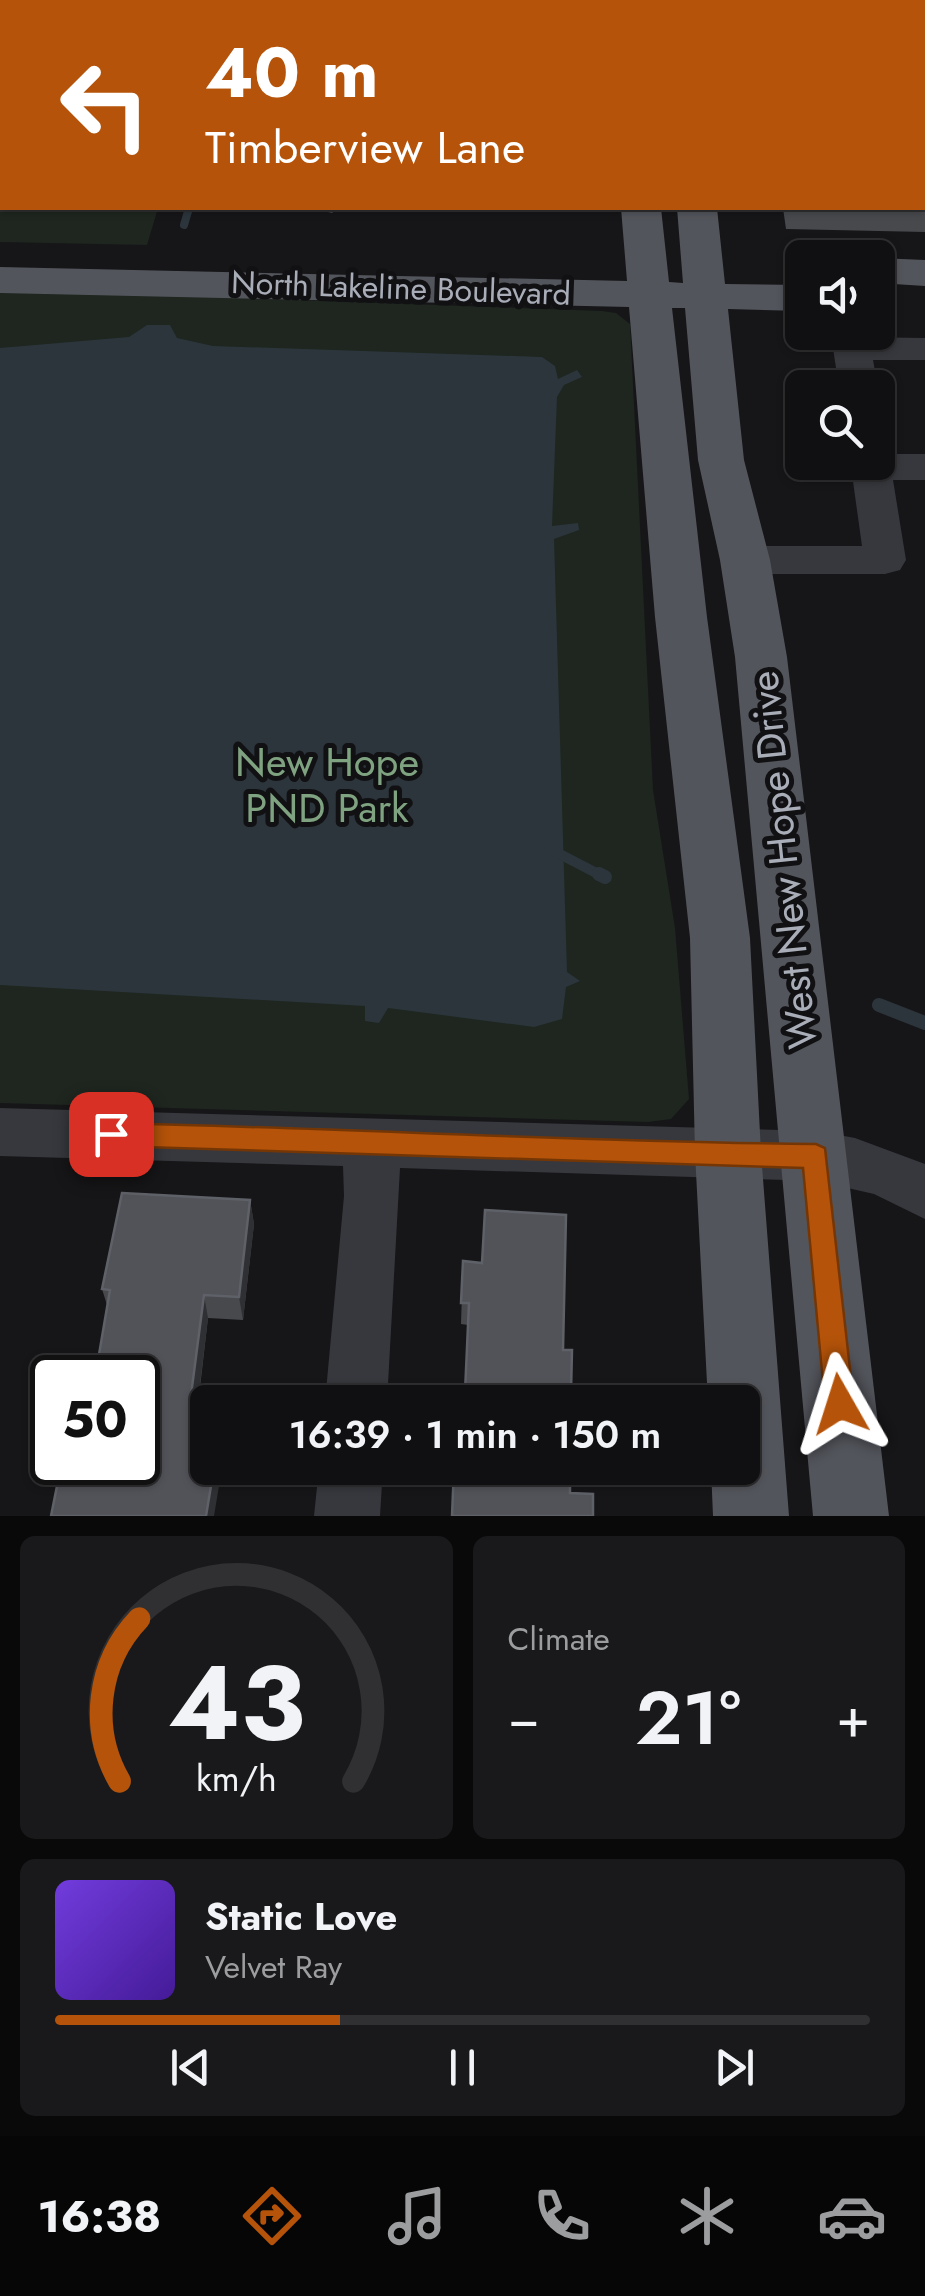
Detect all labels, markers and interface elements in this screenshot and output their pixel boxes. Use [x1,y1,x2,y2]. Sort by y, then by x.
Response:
text: 40 m [205,22,379,123]
icon: left [40,40,170,170]
text: Timberview Lane [205,115,525,180]
map controls [785,240,895,480]
button: sound [785,240,895,350]
street label: North Lakeline Boulevard [230,259,572,317]
button: search [785,370,895,480]
street label: West New Hope Drive [734,668,832,1052]
park label: New Hope PND Park [235,733,419,837]
pin [69,1092,154,1177]
icon: arrive [84,1107,139,1162]
position arrow [788,1352,892,1456]
speed limit sign: 50 [30,1355,160,1485]
text: 16:39 · 1 min · 150 m [289,1407,661,1462]
text: Climate [508,1616,610,1662]
text: 43 [168,1628,305,1778]
text: 21° [635,1664,741,1772]
text: − [508,1678,540,1758]
text: + [836,1678,870,1758]
text: km/h [196,1753,277,1804]
text: Static Love [205,1889,397,1944]
text: Velvet Ray [205,1944,342,1990]
icon: previous [163,2040,218,2095]
icon: pause [435,2040,490,2095]
icon: next [707,2040,762,2095]
icon: directions [237,2181,307,2251]
icon: music [382,2181,452,2251]
icon: phone [527,2181,597,2251]
icon: climate [672,2181,742,2251]
icon: car [817,2181,887,2251]
text: 16:38 [38,2184,161,2249]

